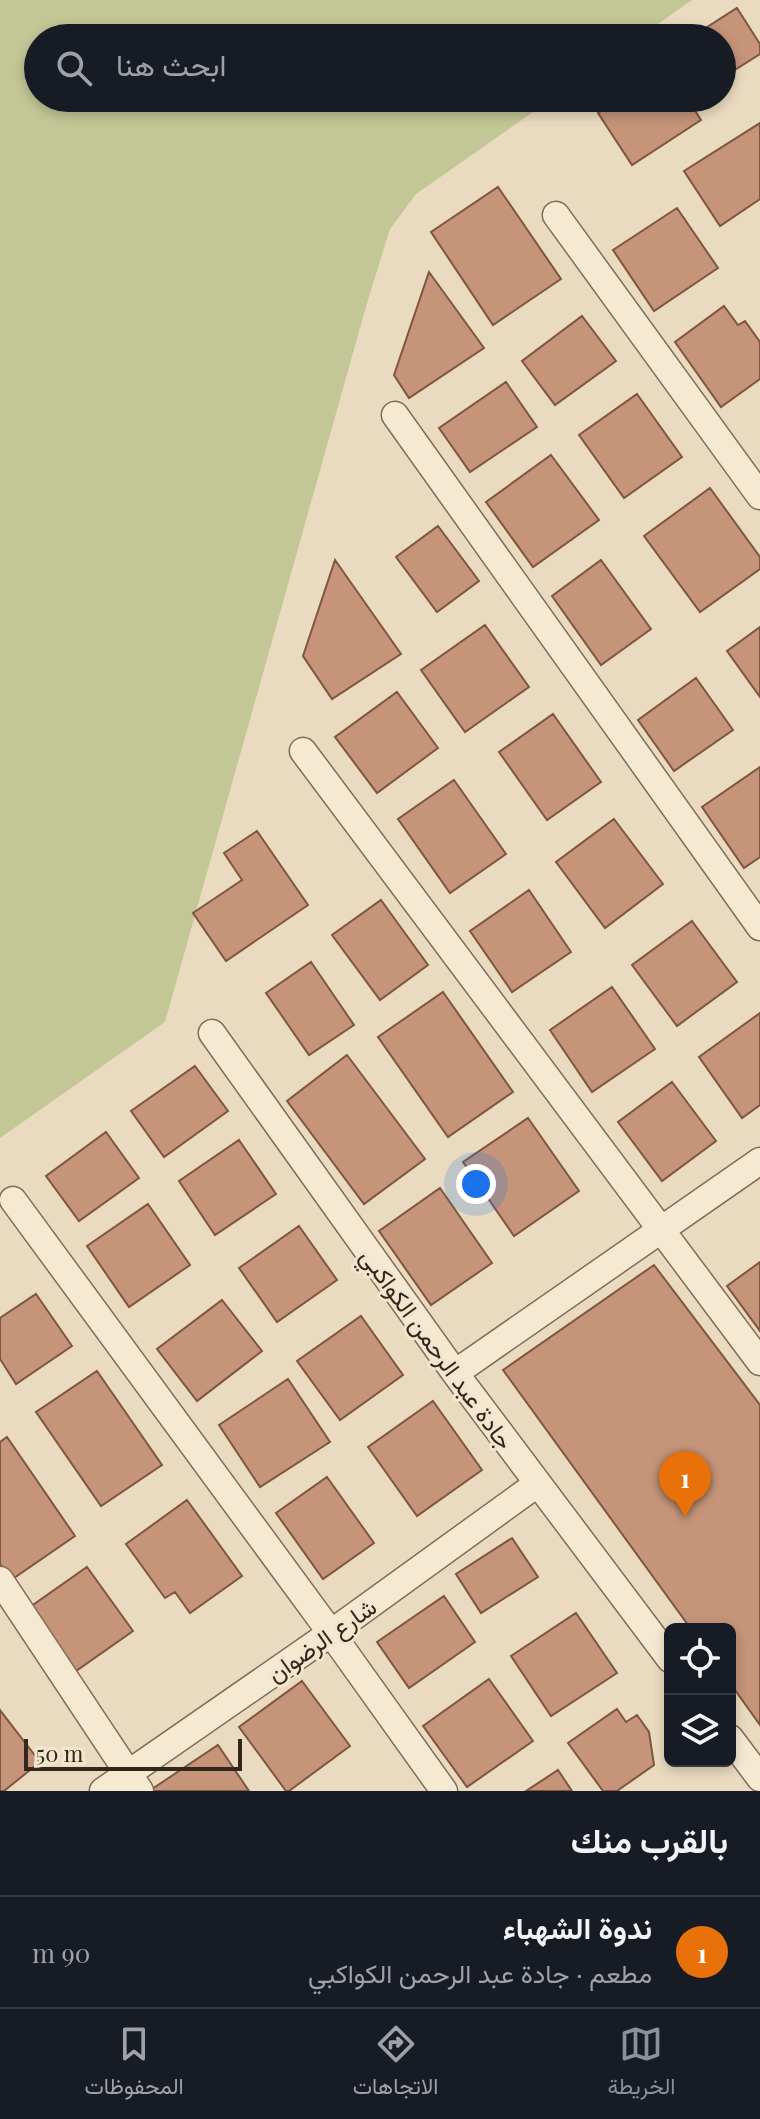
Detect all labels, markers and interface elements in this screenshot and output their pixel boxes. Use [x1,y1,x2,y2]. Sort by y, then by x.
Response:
search box [24,24,736,112]
text: ابحث هنا [116,44,226,84]
icon: search [52,46,96,90]
your location [456,1164,496,1204]
street label: جادة عبد الرحمن الكواكبي [350,1241,522,1458]
pin: 1 [659,1451,711,1517]
street label: شارع الرضوان [260,1590,383,1690]
map controls [664,1623,736,1767]
button: locate [664,1623,736,1695]
button: layers [664,1695,736,1767]
scale bar [24,1735,242,1771]
text: 50 m [36,1738,83,1768]
text: بالقرب منك [571,1816,728,1862]
text: ندوة الشهباء [503,1907,652,1947]
text: 90 m [32,1935,90,1970]
text: 1 [697,1935,707,1970]
text: مطعم · جادة عبد الرحمن الكواكبي [308,1955,652,1990]
tab: المحفوظات [85,2022,184,2106]
tab: الاتجاهات [353,2022,438,2106]
tab: الخريطة [607,2022,675,2106]

